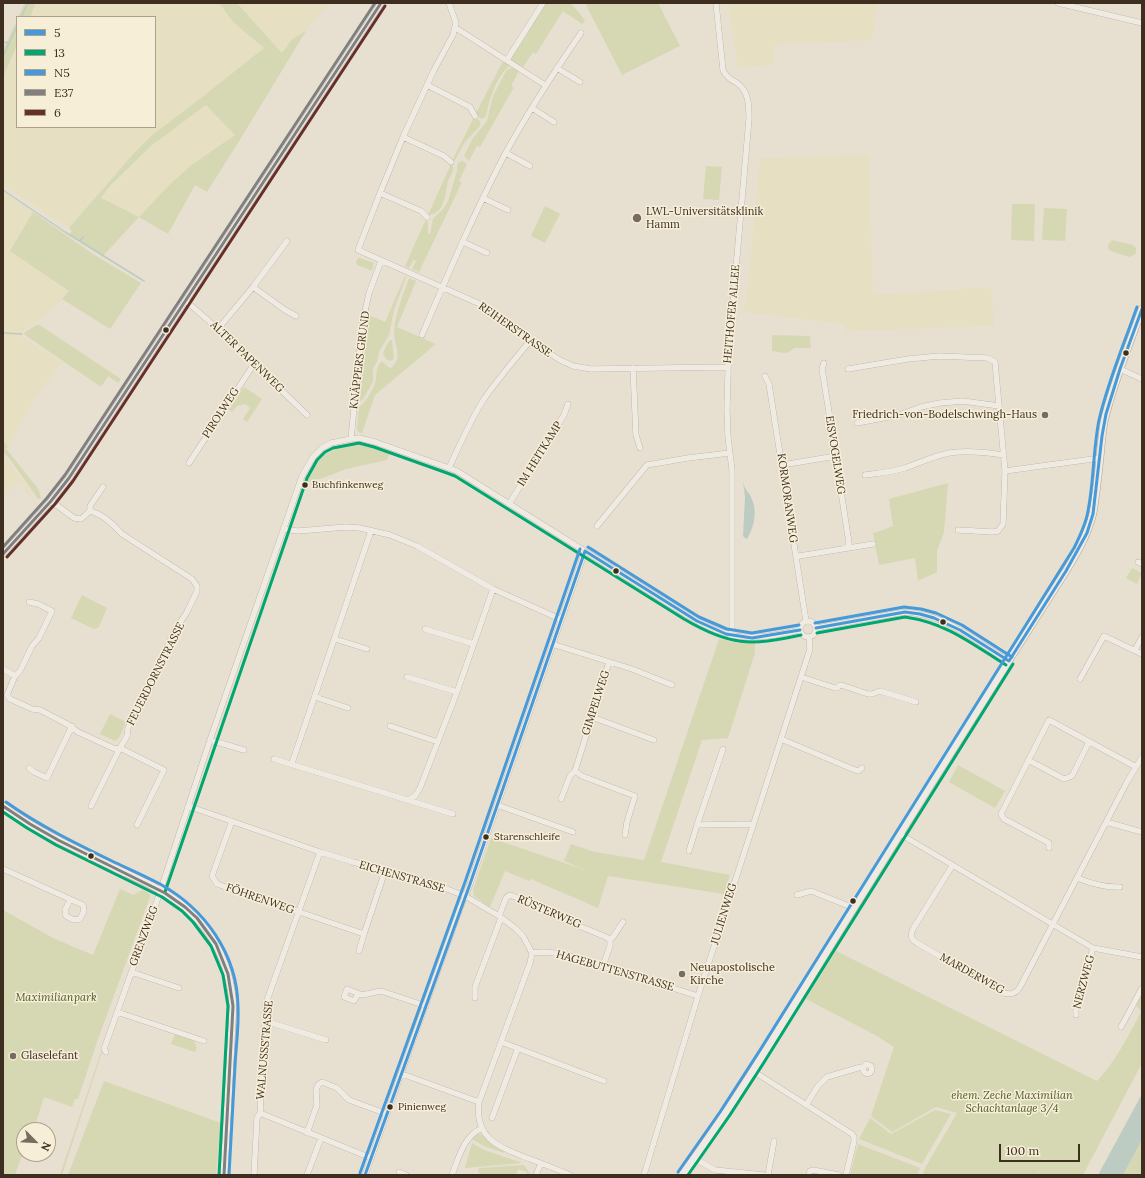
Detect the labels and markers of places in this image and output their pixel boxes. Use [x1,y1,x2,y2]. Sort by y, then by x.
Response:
place label: LWL-Universitätsklinik Hamm [646,205,763,231]
marker: LWL-Universitätsklinik Hamm [631,212,643,224]
unlabelled marker [161,325,171,335]
unlabelled marker [1121,348,1131,358]
place label: Friedrich-von-Bodelschwingh-Haus [852,408,1037,422]
marker: Friedrich-von-Bodelschwingh-Haus [1040,410,1050,420]
place label: Buchfinkenweg [312,479,383,491]
marker: Buchfinkenweg [300,480,310,490]
unlabelled marker [611,566,621,576]
unlabelled marker [938,617,948,627]
place label: Starenschleife [494,831,560,843]
marker: Starenschleife [481,832,491,842]
unlabelled marker [86,851,96,861]
unlabelled marker [848,896,858,906]
place label: Neuapostolische Kirche [690,961,775,987]
marker: Neuapostolische Kirche [677,969,687,979]
place label: Glaselefant [21,1049,78,1063]
marker: Glaselefant [8,1051,18,1061]
place label: Pinienweg [398,1101,446,1113]
marker: Pinienweg [385,1102,395,1112]

